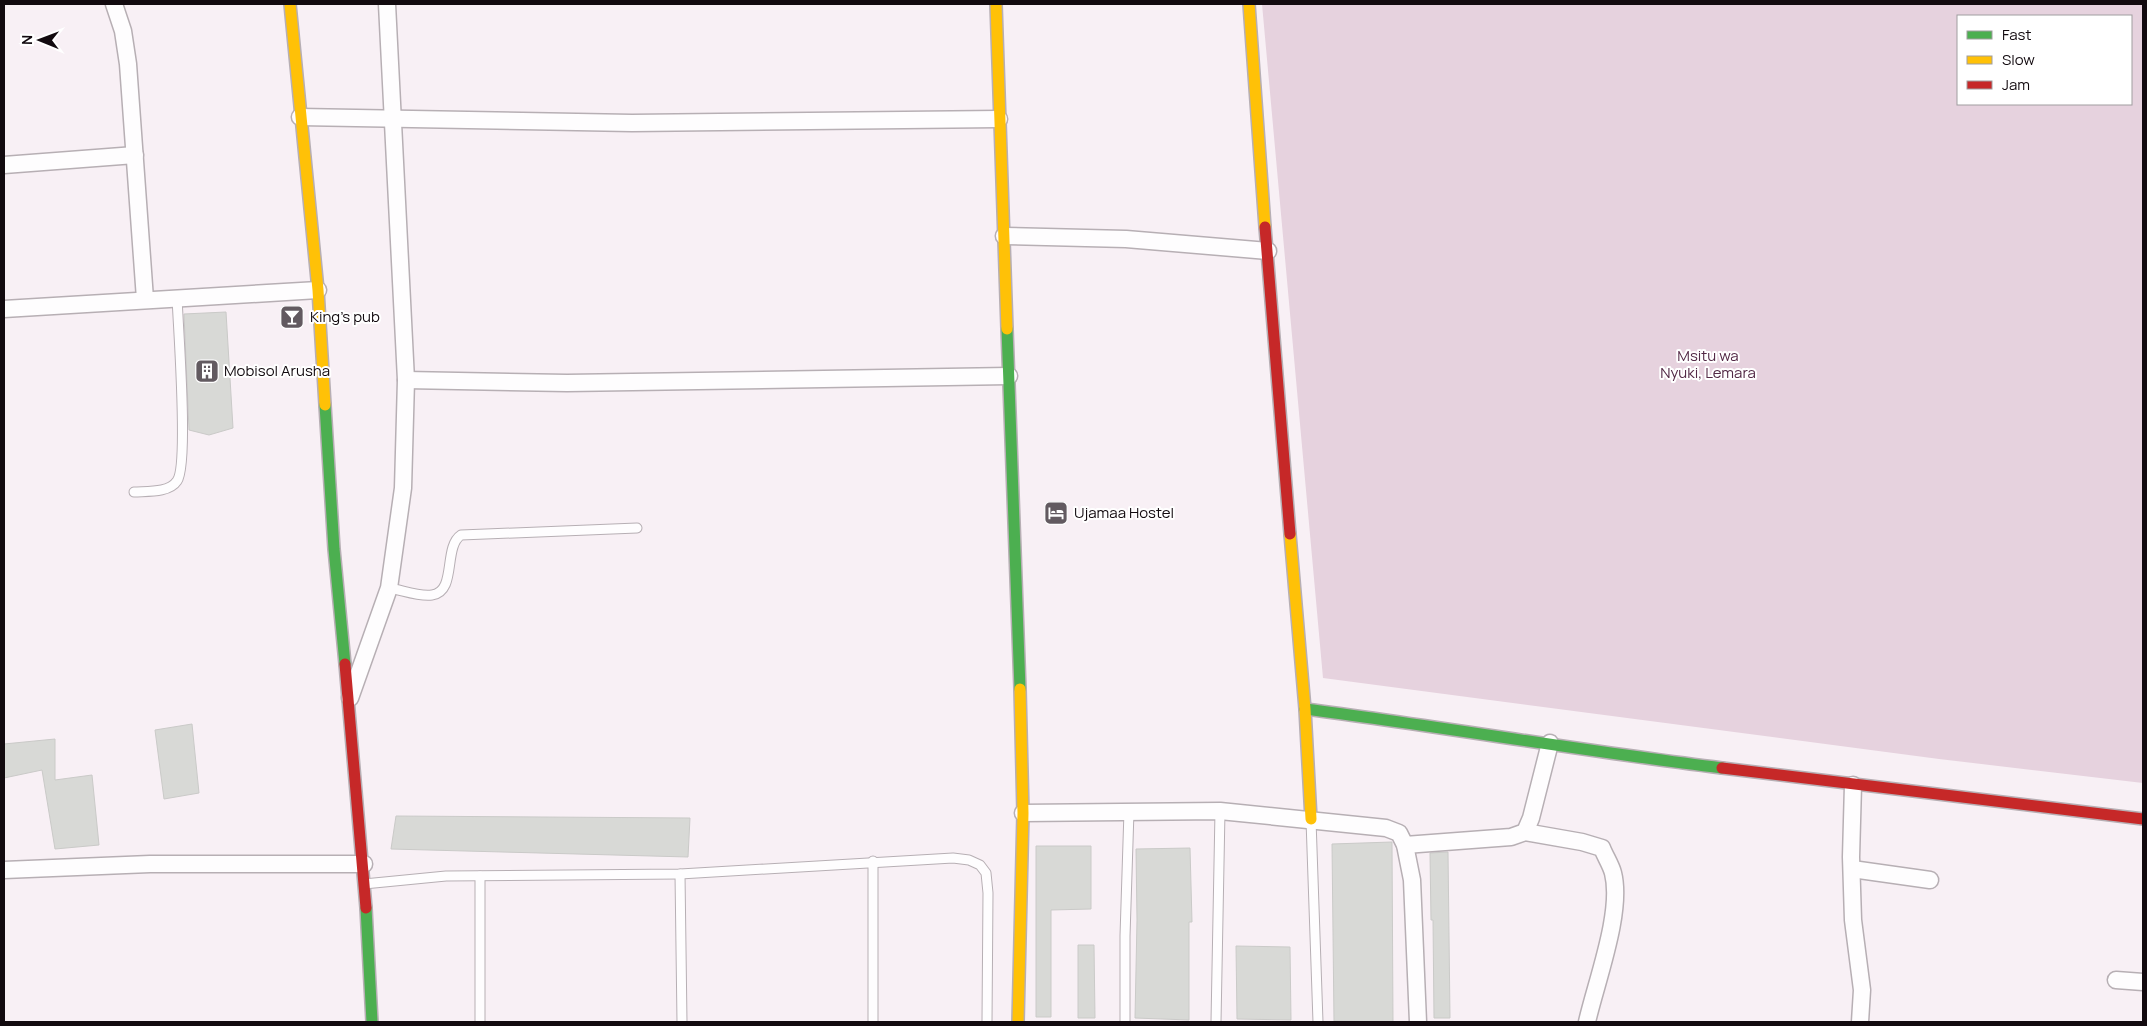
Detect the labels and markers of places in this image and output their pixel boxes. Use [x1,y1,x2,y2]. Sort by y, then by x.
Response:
bar icon: King's pub [279,304,305,330]
place label: King's pub [310,306,380,327]
building icon: Mobisol Arusha [194,358,220,384]
place label: Mobisol Arusha [224,360,330,381]
hotel icon: Ujamaa Hostel [1043,500,1069,526]
place label: Ujamaa Hostel [1074,502,1174,523]

